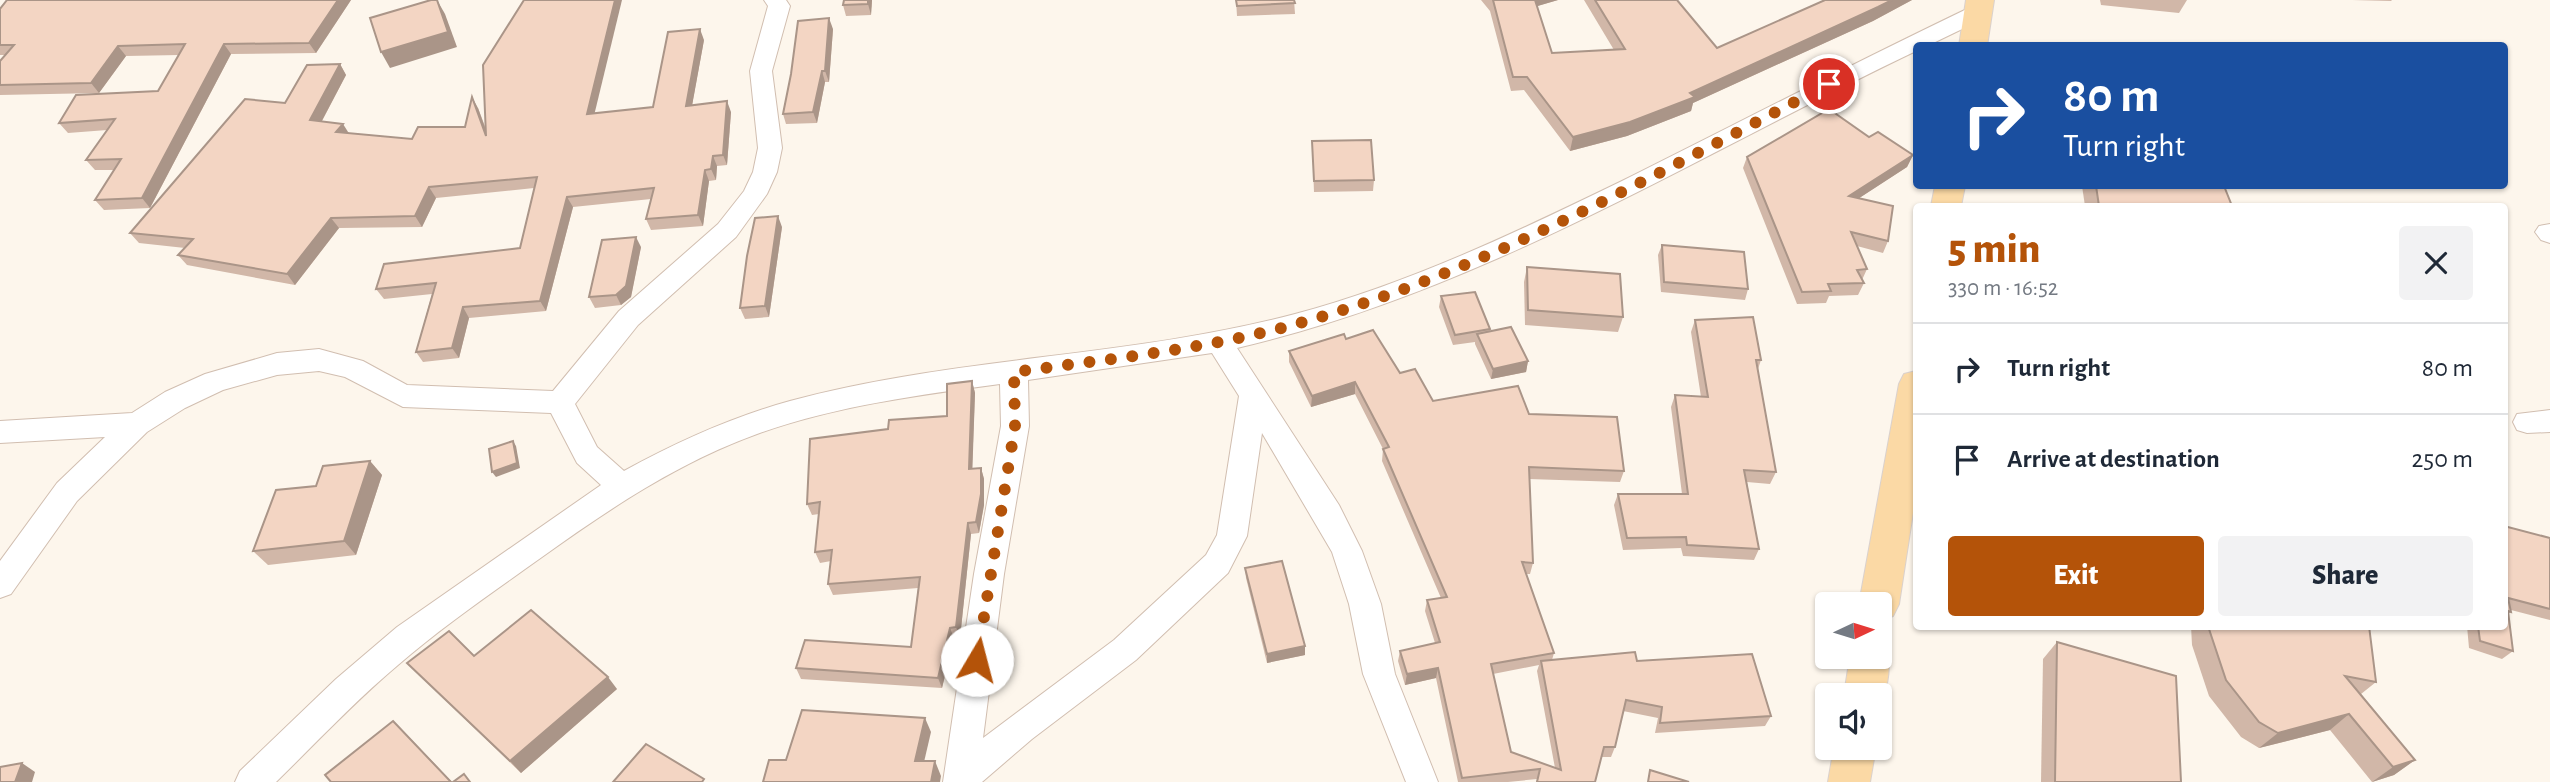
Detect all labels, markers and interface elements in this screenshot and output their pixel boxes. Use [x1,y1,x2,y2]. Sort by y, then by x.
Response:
pin [1799,54,1859,114]
icon: arrive [1810,65,1848,103]
icon: right [1948,70,2039,161]
text: 80 m [2063,72,2160,121]
text: Turn right [2063,130,2185,162]
button: close [2399,226,2473,300]
text: 5 min [1948,228,2040,270]
text: 330 m · 16:52 [1948,277,2058,300]
icon: right [1948,350,1986,388]
text: Turn right [2007,355,2110,381]
text: 80 m [2422,355,2473,381]
icon: arrive [1948,441,1986,479]
text: Arrive at destination [2007,446,2220,472]
text: 250 m [2411,446,2473,472]
button: Exit [1948,536,2204,616]
button: Share [2218,536,2473,616]
north arrow [1815,592,1892,668]
map controls [1815,592,1892,760]
position arrow [940,623,1014,697]
button: sound [1815,683,1892,760]

